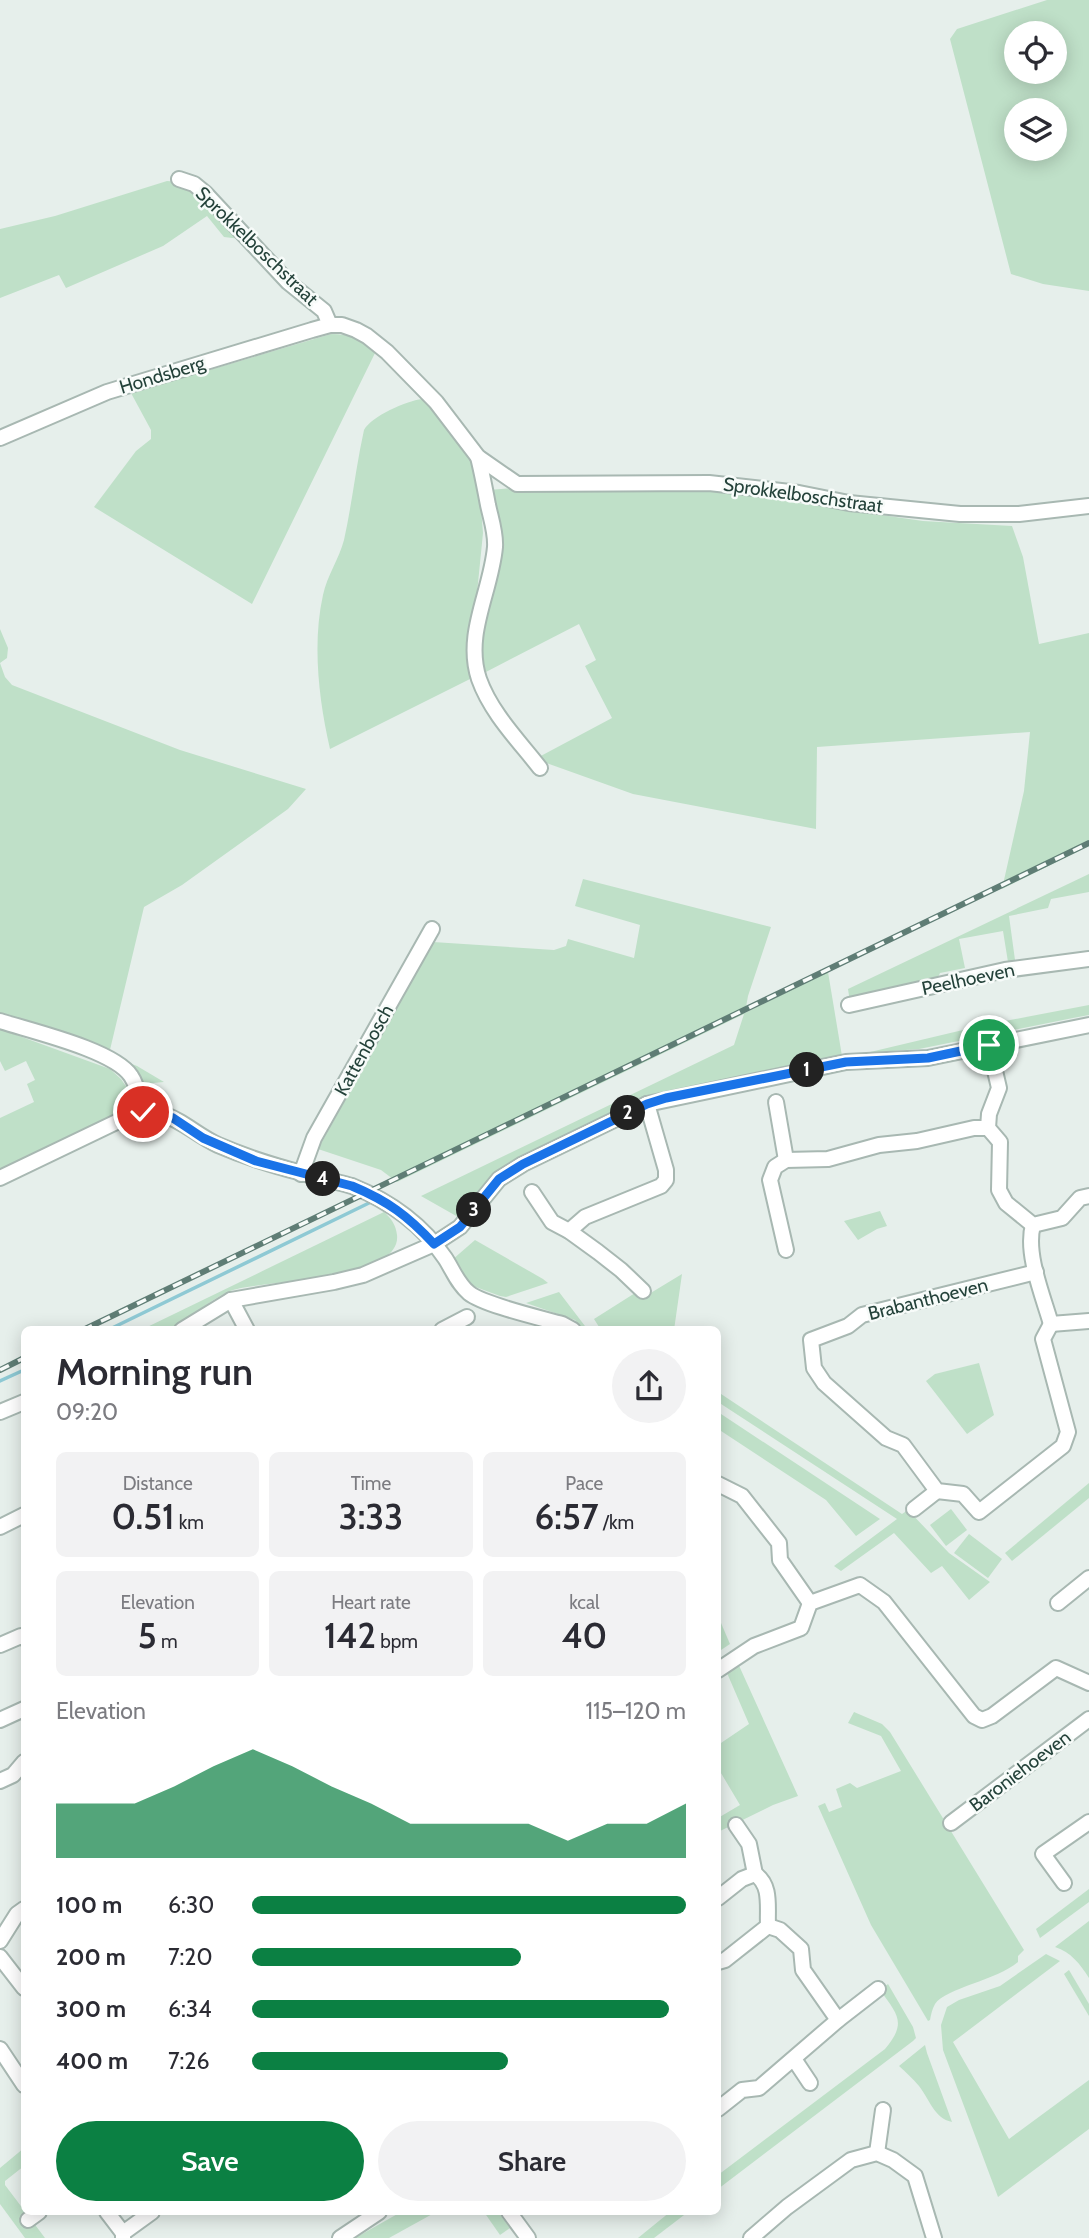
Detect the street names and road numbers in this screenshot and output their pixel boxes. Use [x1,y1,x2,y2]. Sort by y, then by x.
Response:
street label: Sprokkelboschstraat [191,182,323,311]
street label: Hondsberg [116,351,208,399]
street label: Sprokkelboschstraat [722,472,885,518]
street label: Peelhoeven [919,958,1017,1000]
street label: Kattenbosch [330,1000,398,1100]
street label: Brabanthoeven [866,1273,990,1325]
street label: Baroniehoeven [965,1725,1075,1817]

